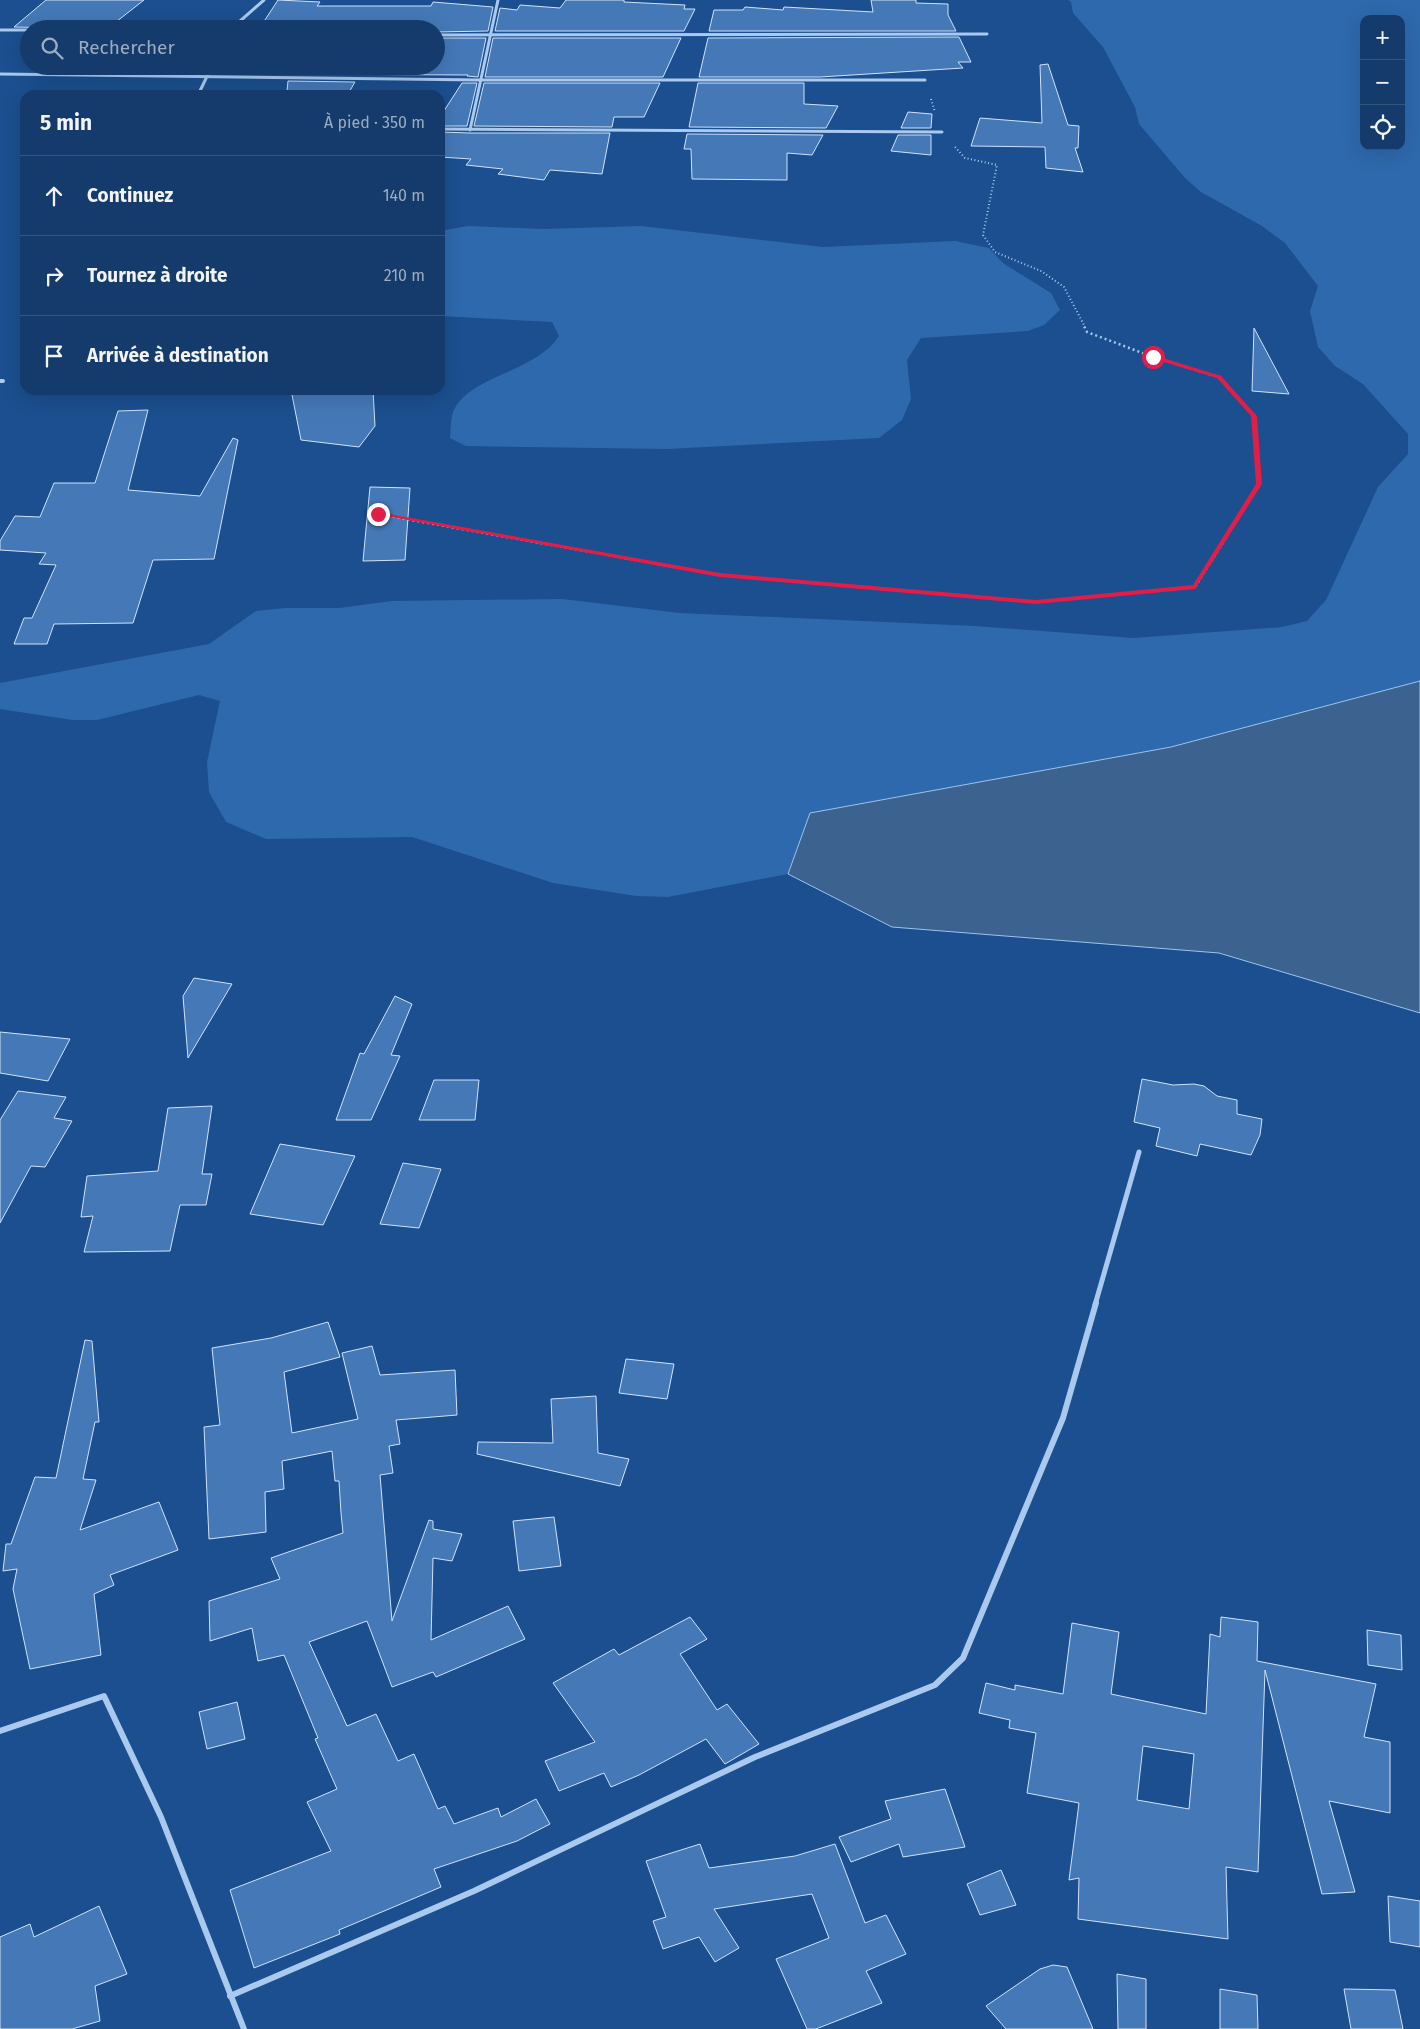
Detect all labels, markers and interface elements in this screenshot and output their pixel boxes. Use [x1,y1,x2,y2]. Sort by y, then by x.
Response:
map controls [1360,15,1405,150]
button: + [1360,15,1405,60]
search box [20,20,445,75]
icon: search [38,34,66,62]
text: Rechercher [78,36,175,59]
button: − [1360,60,1405,105]
button: locate [1360,105,1405,150]
text: 5 min [40,110,92,136]
text: À pied · 350 m [324,113,425,132]
icon: ahead [40,182,68,210]
text: Continuez [87,184,173,207]
text: 140 m [383,186,425,205]
icon: right [40,262,68,290]
text: Tournez à droite [87,264,228,287]
text: 210 m [384,266,425,285]
icon: arrive [40,342,68,370]
text: Arrivée à destination [87,344,269,367]
route start [1142,346,1165,369]
route end [367,503,390,526]

